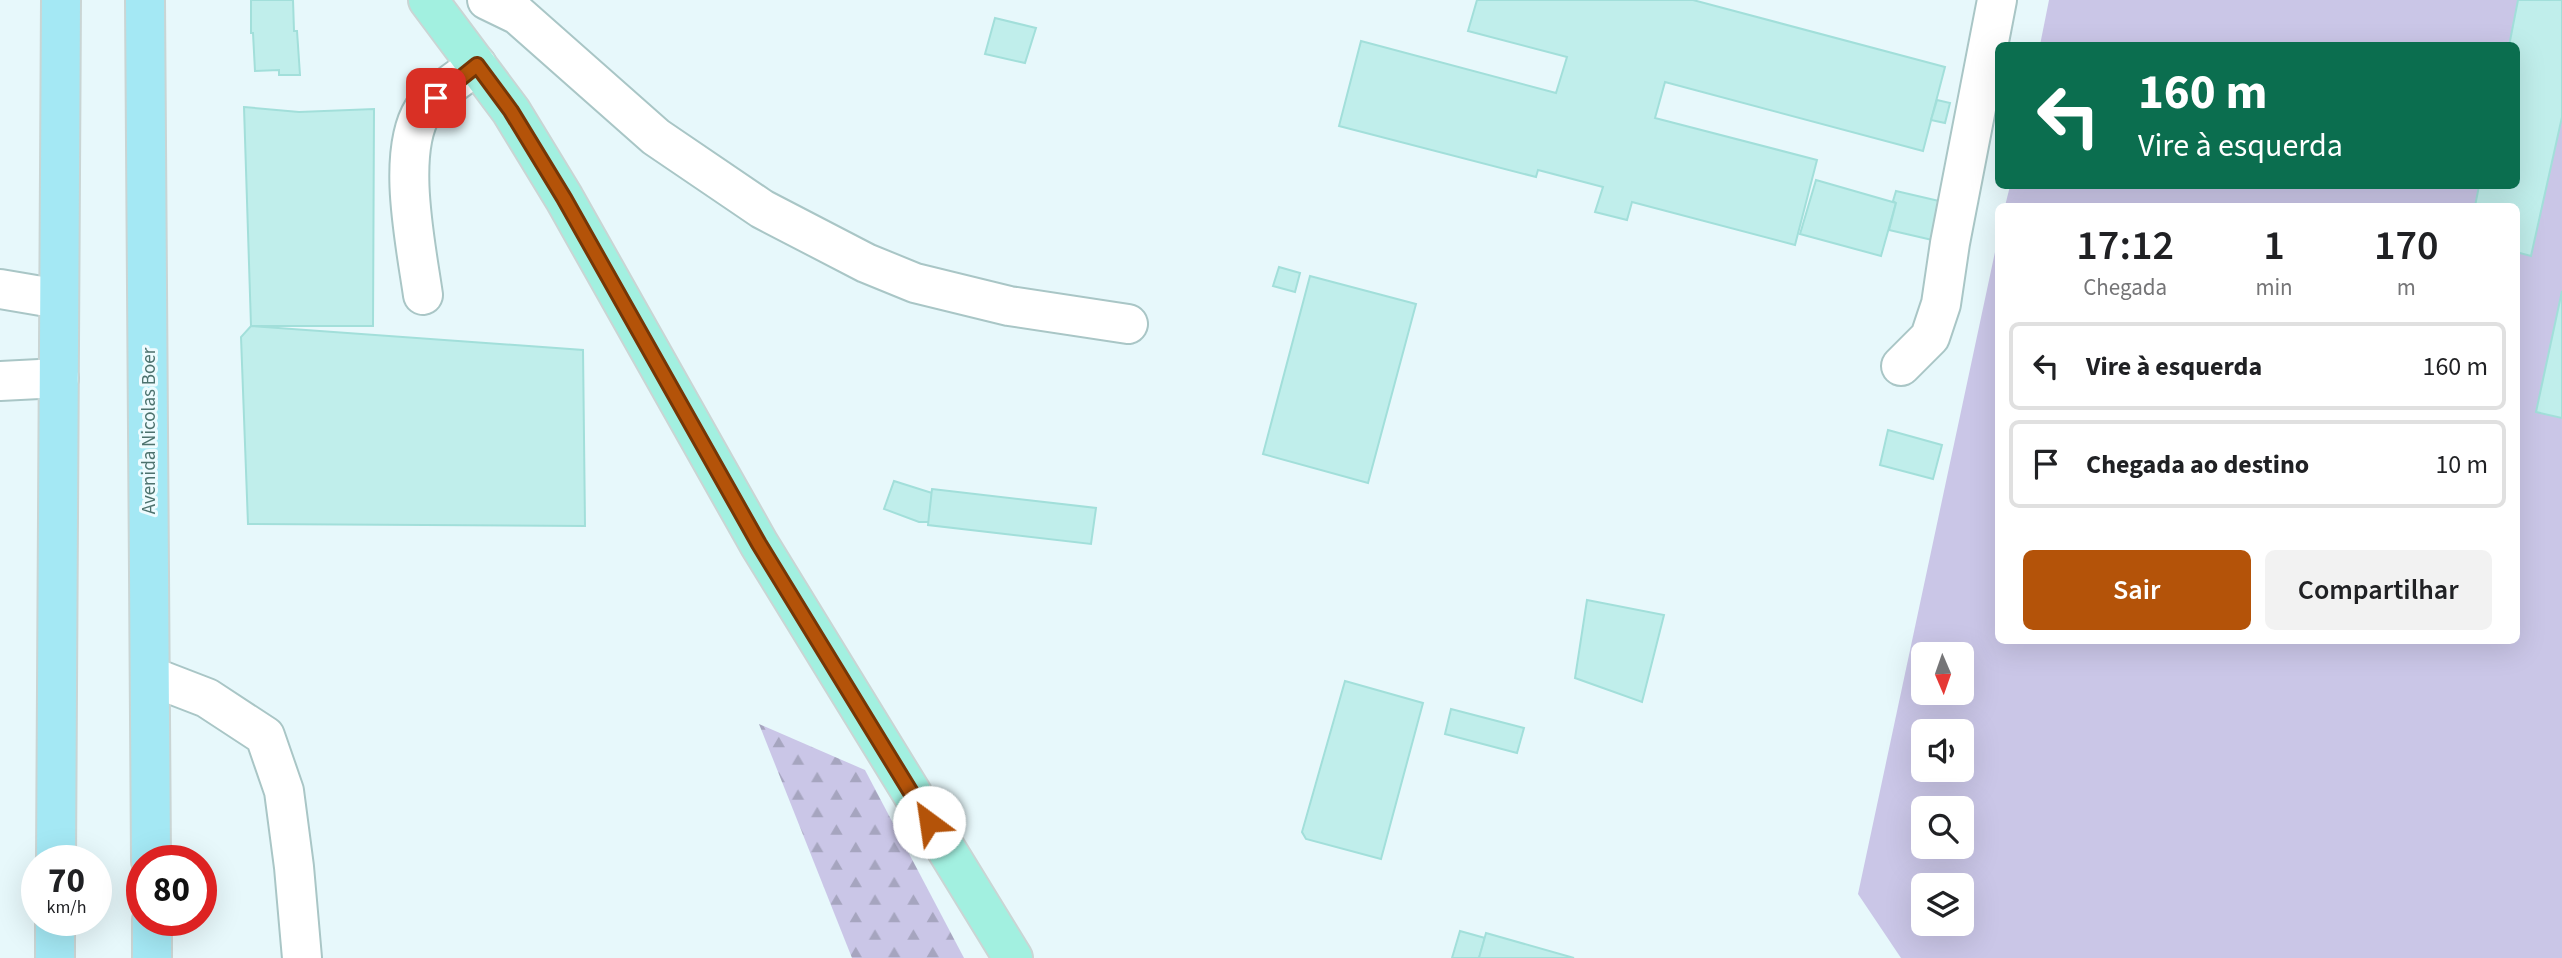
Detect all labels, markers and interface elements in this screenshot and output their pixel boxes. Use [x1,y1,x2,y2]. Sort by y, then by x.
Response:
text: 160 m [2138,58,2267,128]
pin [406,68,466,128]
icon: left [2023,70,2114,161]
icon: arrive [417,79,455,117]
text: Vire à esquerda [2138,123,2343,169]
text: 17:12 [2076,216,2174,276]
text: 1 [2263,216,2285,276]
text: 170 [2374,216,2439,276]
text: Chegada [2083,271,2167,304]
text: min [2255,271,2293,304]
text: m [2397,271,2416,304]
street label: Avenida Nicolas Boer [136,347,163,514]
icon: left [2027,347,2065,385]
text: Vire à esquerda [2086,348,2262,385]
text: 160 m [2422,348,2488,385]
icon: arrive [2027,445,2065,483]
text: Chegada ao destino [2086,446,2309,483]
text: 10 m [2435,446,2488,483]
button: Sair [2023,550,2251,630]
button: Compartilhar [2265,550,2492,630]
north arrow [1911,642,1974,705]
map controls [1911,642,1974,936]
button: sound [1911,719,1974,782]
position arrow [892,785,966,859]
button: search [1911,796,1974,859]
speed limit sign: 80 [126,845,217,936]
text: 70 [48,856,85,906]
button: layers [1911,873,1974,936]
text: km/h [47,895,86,920]

